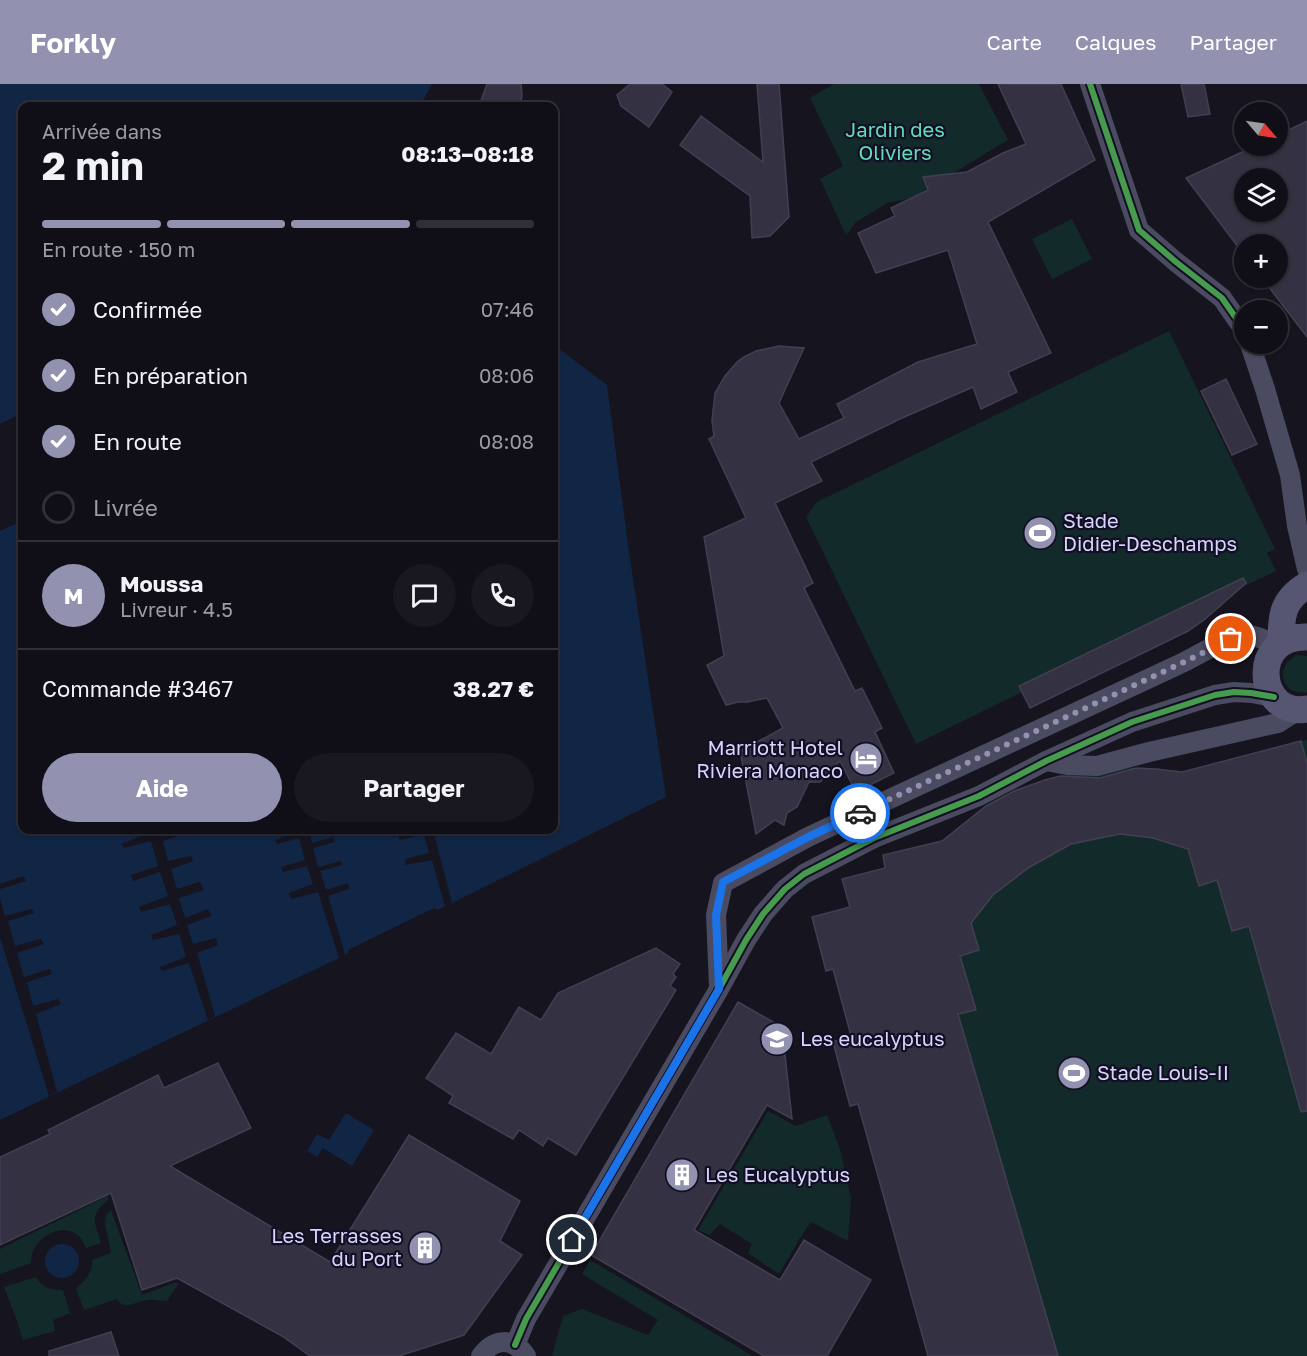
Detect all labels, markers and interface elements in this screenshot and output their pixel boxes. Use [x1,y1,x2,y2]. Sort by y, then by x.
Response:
text: Forkly [30,26,116,59]
text: Carte [986,29,1042,55]
text: Calques [1075,29,1156,55]
text: Partager [1189,29,1277,55]
north arrow [1234,102,1288,156]
map controls [1234,102,1288,354]
park label: Jardin des Oliviers [845,117,945,164]
text: Arrivée dans [42,119,162,143]
text: 08:13–08:18 [401,140,534,167]
text: 2 min [42,142,144,189]
button: layers [1234,168,1288,222]
button: + [1234,234,1288,288]
text: En route · 150 m [42,237,195,261]
icon: check [42,293,75,326]
text: Confirmée [93,296,202,323]
text: 07:46 [481,297,534,321]
button: − [1234,300,1288,354]
icon: check [42,359,75,392]
text: En préparation [93,362,248,389]
text: 08:06 [479,363,534,387]
icon: check [42,425,75,458]
text: En route [93,428,182,455]
text: 08:08 [479,429,534,453]
text: Livrée [93,494,158,521]
place label: Stade Didier-Deschamps [1063,508,1237,555]
sports icon: Stade Didier-Deschamps [1022,515,1058,551]
button: chat [393,564,456,627]
button: phone [471,564,534,627]
text: Moussa [120,570,203,597]
text: M [64,582,83,609]
text: Livreur · 4.5 [120,597,233,621]
pin [1205,613,1256,664]
icon: bag [1214,622,1247,655]
text: Commande #3467 [42,675,233,702]
text: 38.27 € [453,675,534,702]
place label: Marriott Hotel Riviera Monaco [696,735,843,782]
hotel icon: Marriott Hotel Riviera Monaco [848,741,884,777]
button: Aide [42,753,282,822]
button: Partager [294,753,534,822]
courier [830,783,890,843]
icon: car [844,797,877,830]
school or university icon: Les eucalyptus [759,1021,795,1057]
place label: Les eucalyptus [800,1026,945,1050]
sports icon: Stade Louis-II [1056,1055,1092,1091]
place label: Stade Louis-II [1097,1060,1229,1084]
building icon: Les Eucalyptus [664,1157,700,1193]
place label: Les Eucalyptus [705,1162,850,1186]
pin [546,1214,597,1265]
place label: Les Terrasses du Port [271,1223,402,1270]
icon: home [555,1223,588,1256]
building icon: Les Terrasses du Port [407,1230,443,1266]

